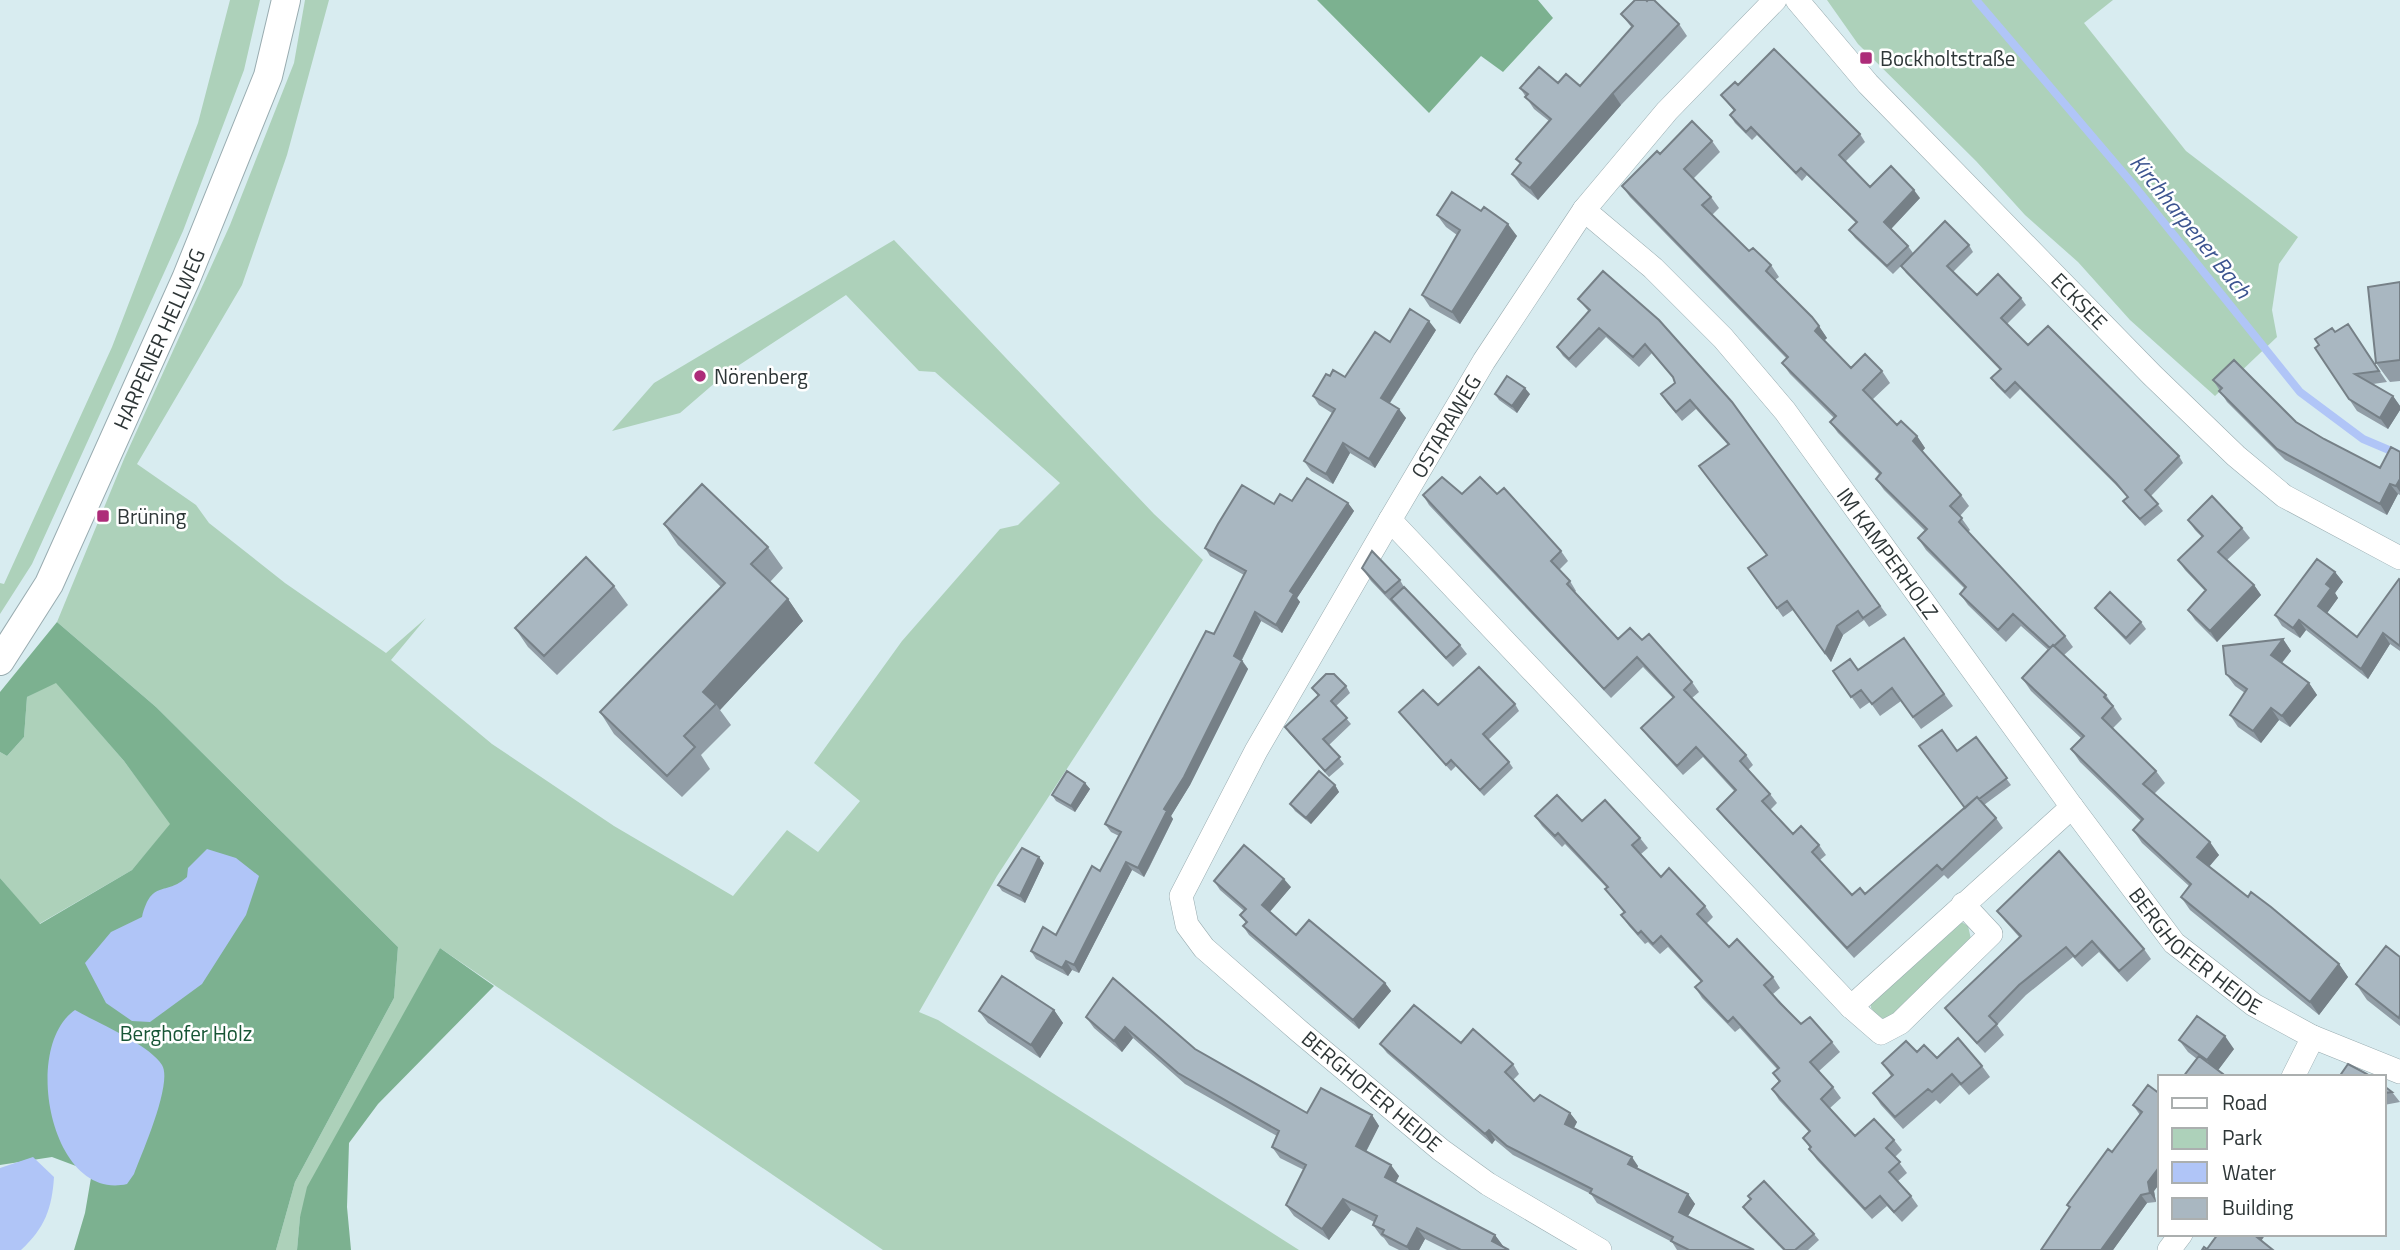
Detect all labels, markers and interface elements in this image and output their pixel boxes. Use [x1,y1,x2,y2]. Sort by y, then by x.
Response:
place label: Bockholtstraße [1880,42,2015,74]
marker: Bockholtstraße [1858,50,1874,66]
water label: Kirchharpener Bach [2122,146,2261,306]
street label: HARPENER HELLWEG [105,243,213,434]
street label: ECKSEE [2044,265,2115,337]
place label: Nörenberg [714,360,808,392]
marker: Nörenberg [692,368,708,384]
street label: OSTARAWEG [1402,368,1489,484]
street label: IM KAMPERHOLZ [1829,481,1947,625]
place label: Brüning [117,500,187,532]
marker: Brüning [95,508,111,524]
street label: BERGHOFER HEIDE [2121,880,2268,1023]
park label: Berghofer Holz [120,1017,252,1049]
street label: BERGHOFER HEIDE [1295,1023,1449,1159]
legend [2158,1075,2386,1236]
text: Road [2222,1086,2267,1118]
text: Park [2222,1121,2262,1153]
text: Water [2222,1156,2276,1188]
text: Building [2222,1191,2294,1223]

